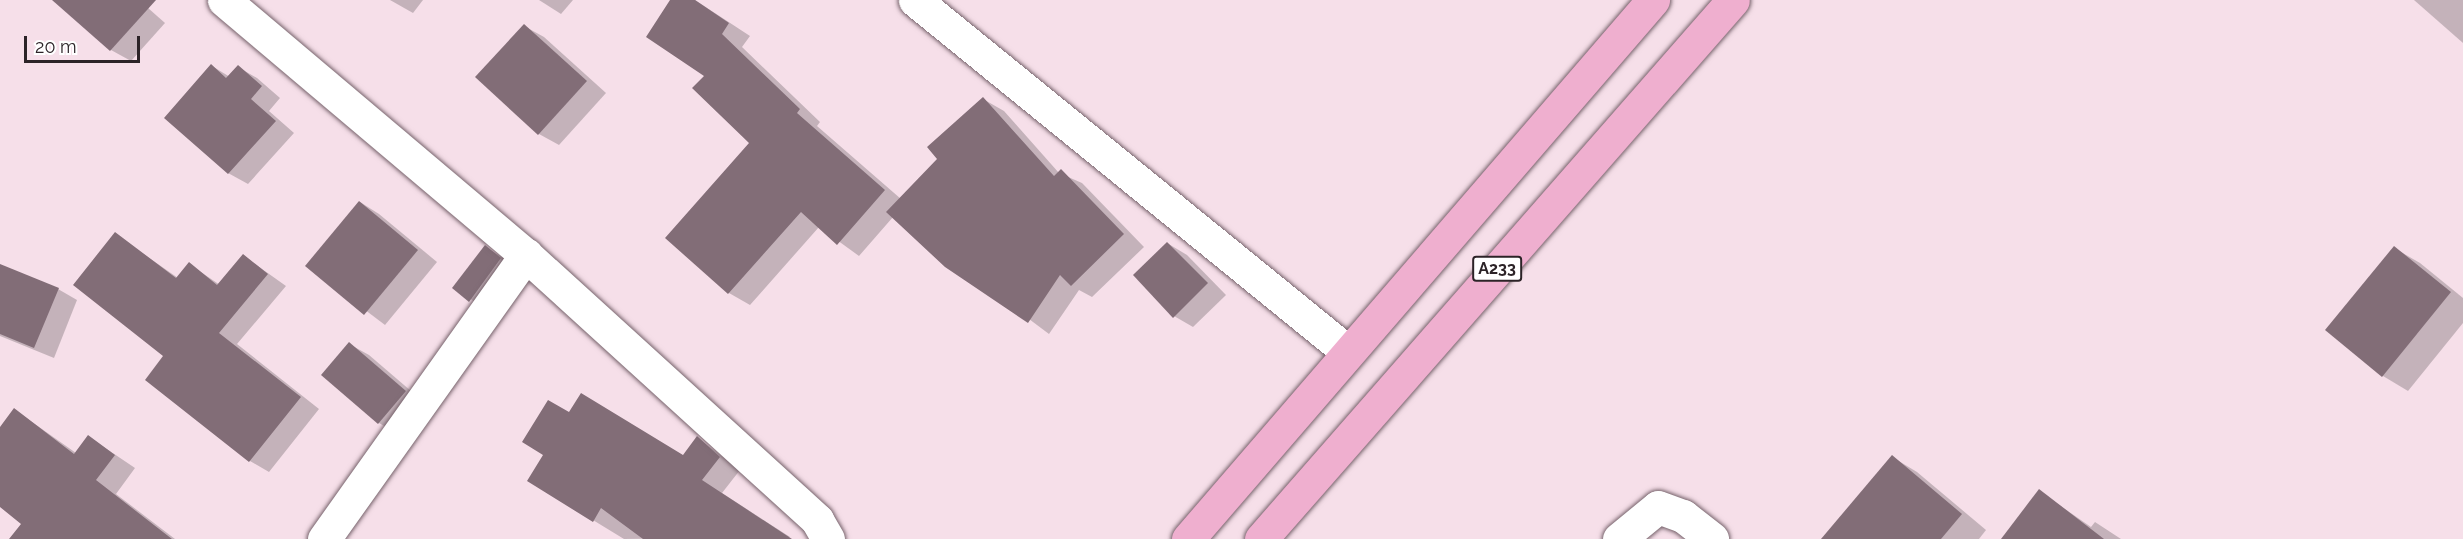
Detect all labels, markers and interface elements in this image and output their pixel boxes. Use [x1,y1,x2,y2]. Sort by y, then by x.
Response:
scale bar [27,24,142,62]
text: 20 m [35,36,77,57]
road number: A233 [1472,256,1522,282]

